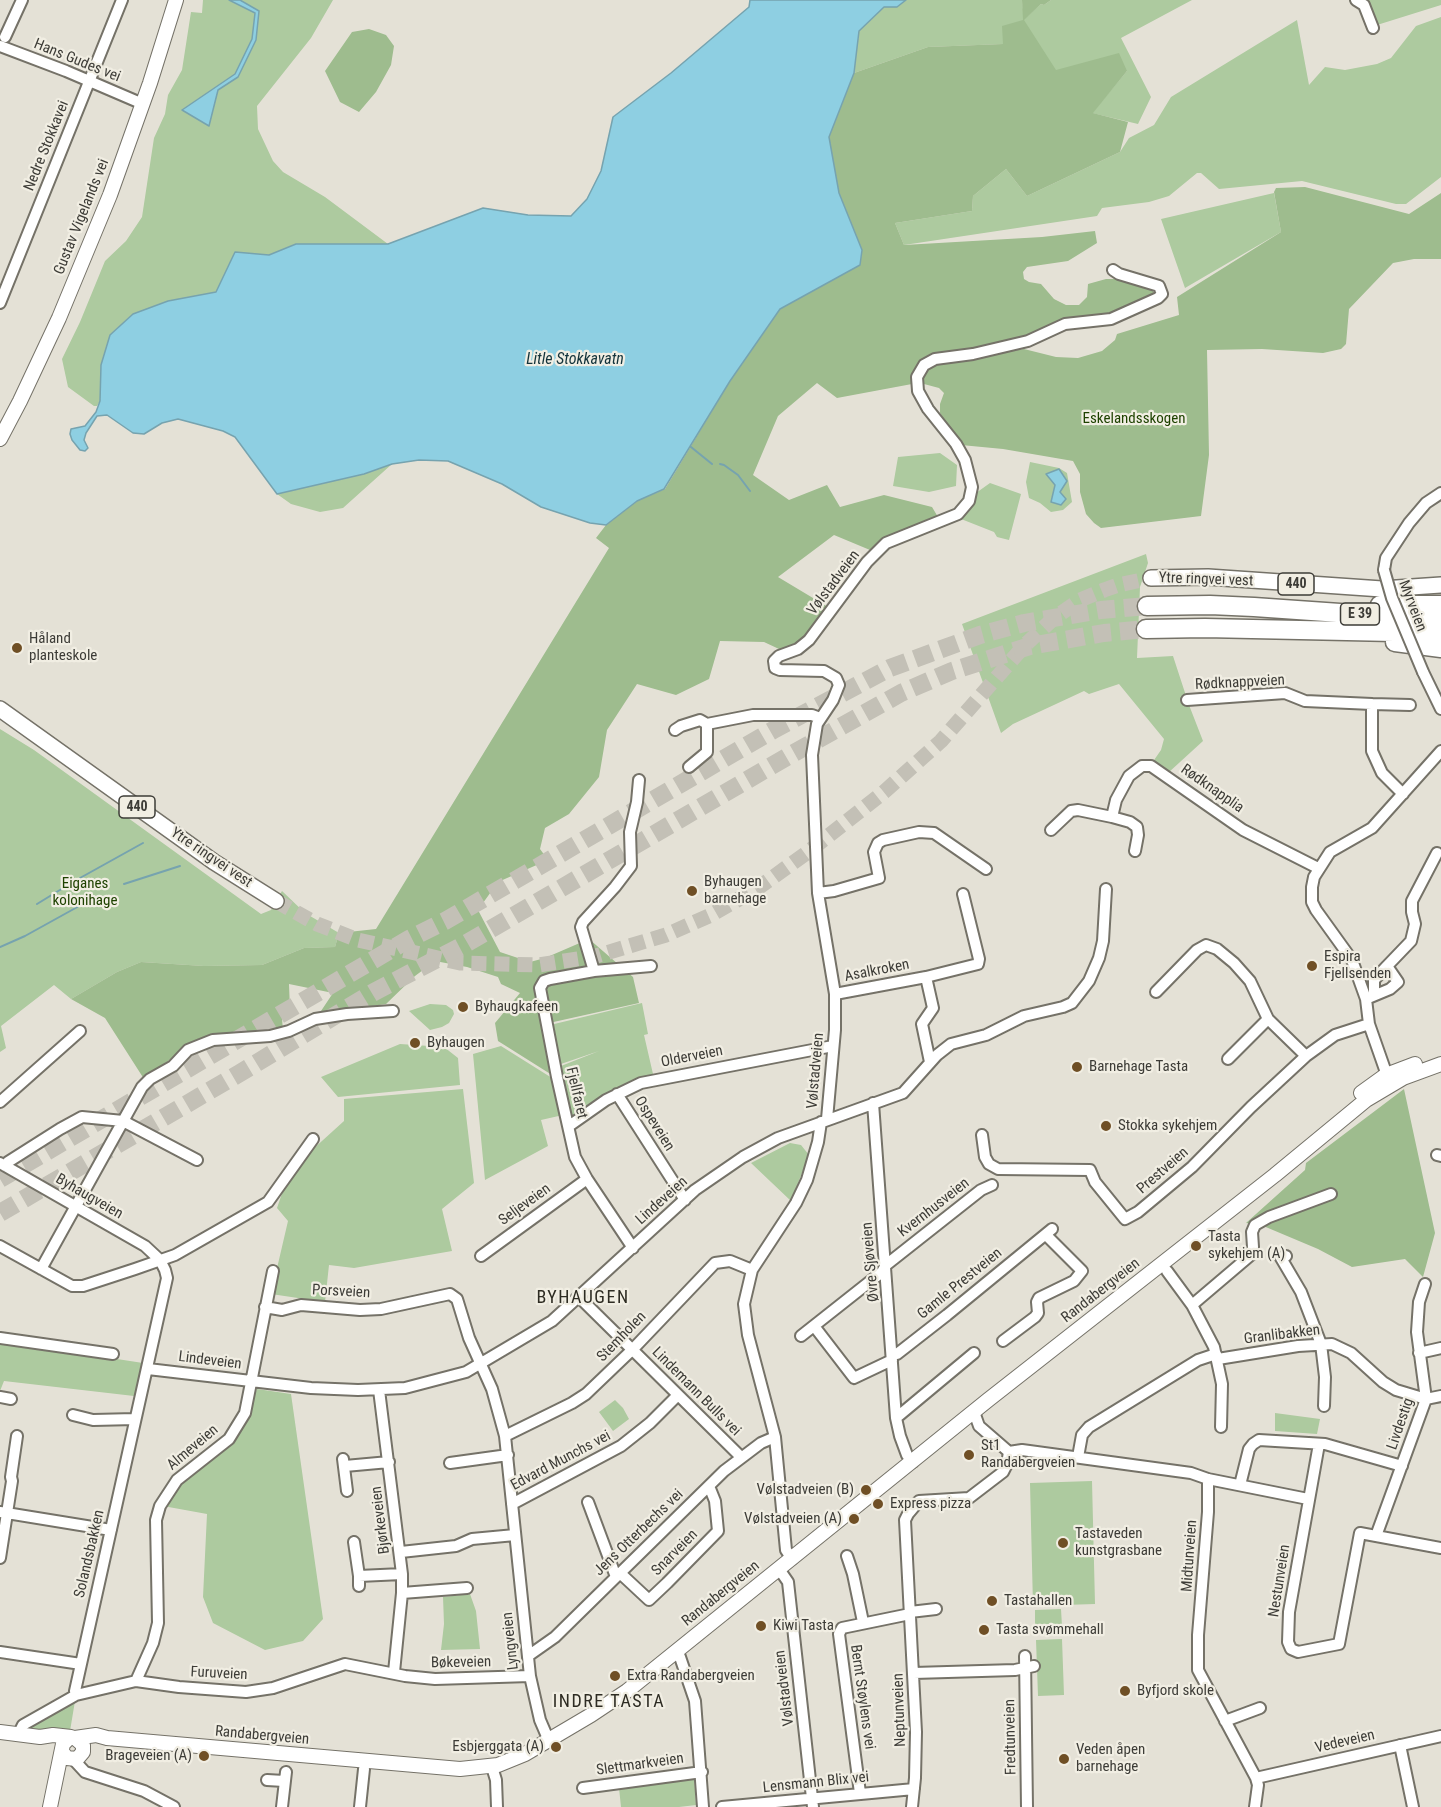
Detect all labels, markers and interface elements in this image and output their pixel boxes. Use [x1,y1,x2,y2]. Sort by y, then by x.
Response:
street label: Hans Gudes vei [31,35,123,87]
street label: Nedre Stokkavei [21,98,73,194]
street label: Gustav Vigelands vei [51,157,113,277]
water label: Litle Stokkavatn [526,350,624,370]
park label: Eskelandsskogen [1083,410,1185,428]
street label: Vølstadveien [804,547,864,619]
street label: Ytre ringvei vest [1158,569,1254,591]
road number: 440 [1278,573,1314,595]
street label: Myrveien [1394,578,1430,634]
road number: E 39 [1340,603,1380,625]
place label: Håland planteskole [29,630,97,665]
marker: Håland planteskole [10,641,24,655]
street label: Rødknappveien [1195,672,1285,694]
street label: Rødknapplia [1177,761,1247,817]
road number: 440 [119,796,155,818]
street label: Ytre ringvei vest [167,824,255,892]
place label: Byhaugen barnehage [704,873,766,908]
park label: Eiganes kolonihage [53,875,117,910]
marker: Byhaugen barnehage [685,884,699,898]
place label: Espira Fjellsenden [1324,948,1391,983]
street label: Asalkroken [843,956,911,986]
marker: Espira Fjellsenden [1305,959,1319,973]
place label: Byhaugkafeen [475,998,558,1016]
marker: Byhaugkafeen [456,1000,470,1014]
street label: Vølstadveien [804,1032,828,1110]
place label: Byhaugen [427,1034,485,1052]
marker: Byhaugen [408,1036,422,1050]
street label: Olderveien [659,1042,725,1072]
place label: Barnehage Tasta [1089,1058,1188,1076]
marker: Barnehage Tasta [1070,1060,1084,1074]
street label: Fjellfaret [561,1065,591,1121]
street label: Ospeveien [630,1093,678,1155]
place label: Stokka sykehjem [1118,1117,1217,1135]
marker: Stokka sykehjem [1099,1119,1113,1133]
street label: Prestveien [1134,1144,1192,1198]
street label: Byhaugveien [52,1171,126,1223]
street label: Lindeveien [632,1173,692,1229]
street label: Kvernhusveien [895,1175,973,1241]
street label: Seljeveien [496,1180,554,1230]
street label: Øvre Sjøveien [859,1221,883,1303]
place label: Tasta sykehjem (A) [1208,1228,1285,1263]
marker: Tasta sykehjem (A) [1189,1239,1203,1253]
street label: Gamle Prestveien [914,1244,1006,1324]
street label: Randabergveien [1058,1255,1144,1327]
street label: Porsveien [311,1281,371,1303]
district label: BYHAUGEN [536,1287,630,1309]
street label: Stemholen [594,1308,650,1366]
street label: Granlibakken [1243,1321,1321,1349]
street label: Lindemann Bulls vei [648,1344,744,1440]
street label: Lindeveien [177,1348,243,1374]
street label: Livdestig [1384,1396,1418,1452]
street label: Almeveien [164,1421,222,1475]
street label: Edvard Munchs vei [508,1427,614,1495]
place label: St1 Randabergveien [981,1437,1075,1472]
marker: St1 Randabergveien [962,1448,976,1462]
place label: Vølstadveien (B) [757,1481,854,1499]
marker: Vølstadveien (B) [859,1483,873,1497]
street label: Bjørkeveien [368,1485,394,1555]
street label: Jens Otterbechs vei [591,1486,687,1580]
place label: Express pizza [890,1495,971,1513]
marker: Express pizza [871,1497,885,1511]
street label: Solandsbakken [71,1508,109,1600]
place label: Vølstadveien (A) [744,1510,842,1528]
marker: Vølstadveien (A) [847,1512,861,1526]
street label: Midtunveien [1179,1519,1201,1593]
place label: Tastaveden kunstgrasbane [1075,1525,1162,1560]
street label: Snarveien [648,1526,702,1580]
marker: Tastaveden kunstgrasbane [1056,1536,1070,1550]
street label: Nestunveien [1265,1543,1295,1619]
street label: Randabergveien [679,1557,763,1631]
place label: Tastahallen [1004,1592,1072,1610]
marker: Tastahallen [985,1594,999,1608]
street label: Lyngveien [499,1611,523,1671]
place label: Kiwi Tasta [773,1617,834,1635]
marker: Kiwi Tasta [754,1619,768,1633]
place label: Tasta svømmehall [996,1621,1104,1639]
marker: Tasta svømmehall [977,1623,991,1637]
street label: Bernt Støylens vei [846,1643,878,1751]
street label: Vølstadveien [771,1649,799,1727]
street label: Bøkeveien [431,1653,491,1673]
street label: Furuveien [190,1664,248,1684]
place label: Extra Randabergveien [627,1667,755,1685]
marker: Extra Randabergveien [608,1669,622,1683]
street label: Neptunveien [890,1673,910,1747]
place label: Byfjord skole [1137,1682,1214,1700]
marker: Byfjord skole [1118,1684,1132,1698]
district label: INDRE TASTA [553,1691,665,1713]
street label: Fredtunveien [1001,1699,1021,1775]
street label: Randabergveien [214,1723,310,1749]
street label: Vedeveien [1313,1726,1377,1758]
place label: Esbjerggata (A) [452,1738,544,1756]
marker: Esbjerggata (A) [549,1740,563,1754]
place label: Veden åpen barnehage [1076,1741,1145,1776]
place label: Brageveien (A) [105,1747,192,1765]
marker: Brageveien (A) [197,1749,211,1763]
street label: Slettmarkveien [595,1750,685,1780]
marker: Veden åpen barnehage [1057,1752,1071,1766]
street label: Lensmann Blix vei [762,1768,870,1798]

